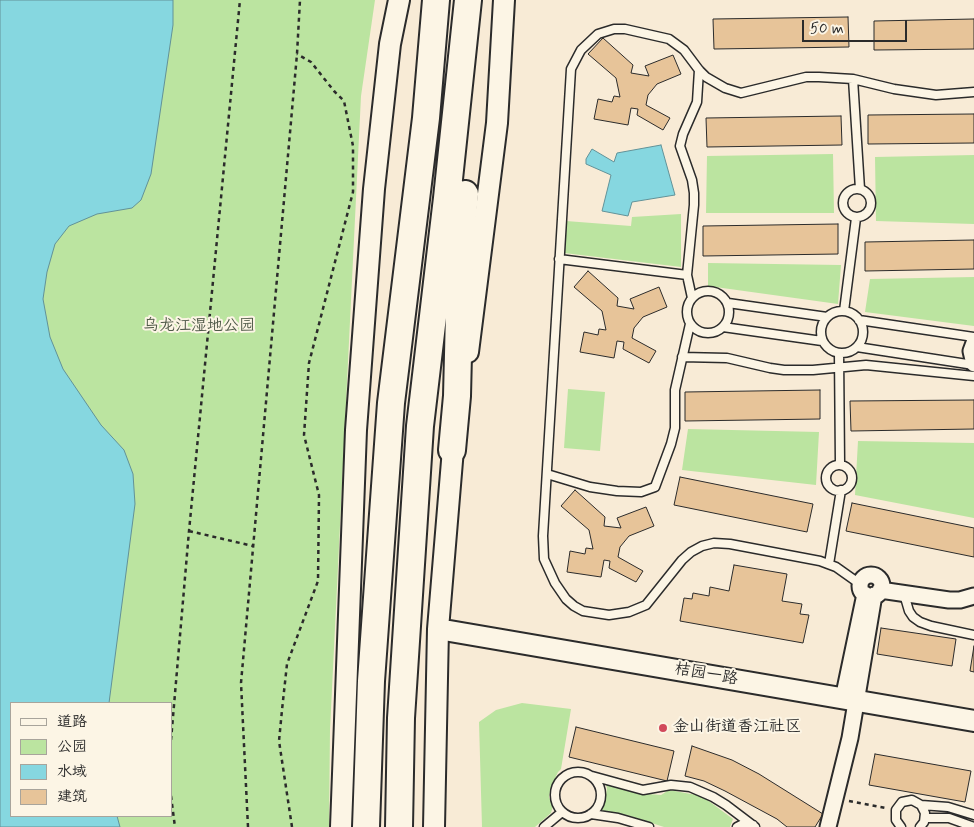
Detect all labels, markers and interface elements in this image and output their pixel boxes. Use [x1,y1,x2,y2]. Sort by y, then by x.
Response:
scale bar [804,10,909,42]
text: 50 m [810,19,844,39]
park label: 乌龙江湿地公园 [143,317,255,337]
street label: 桔园一路 [673,660,739,690]
legend [10,702,172,817]
text: 道路 [57,712,87,732]
place label: 金山街道香江社区 [673,718,801,738]
marker: 金山街道香江社区 [657,722,669,734]
text: 公园 [57,737,87,757]
text: 水域 [57,762,87,782]
text: 建筑 [57,787,87,807]

